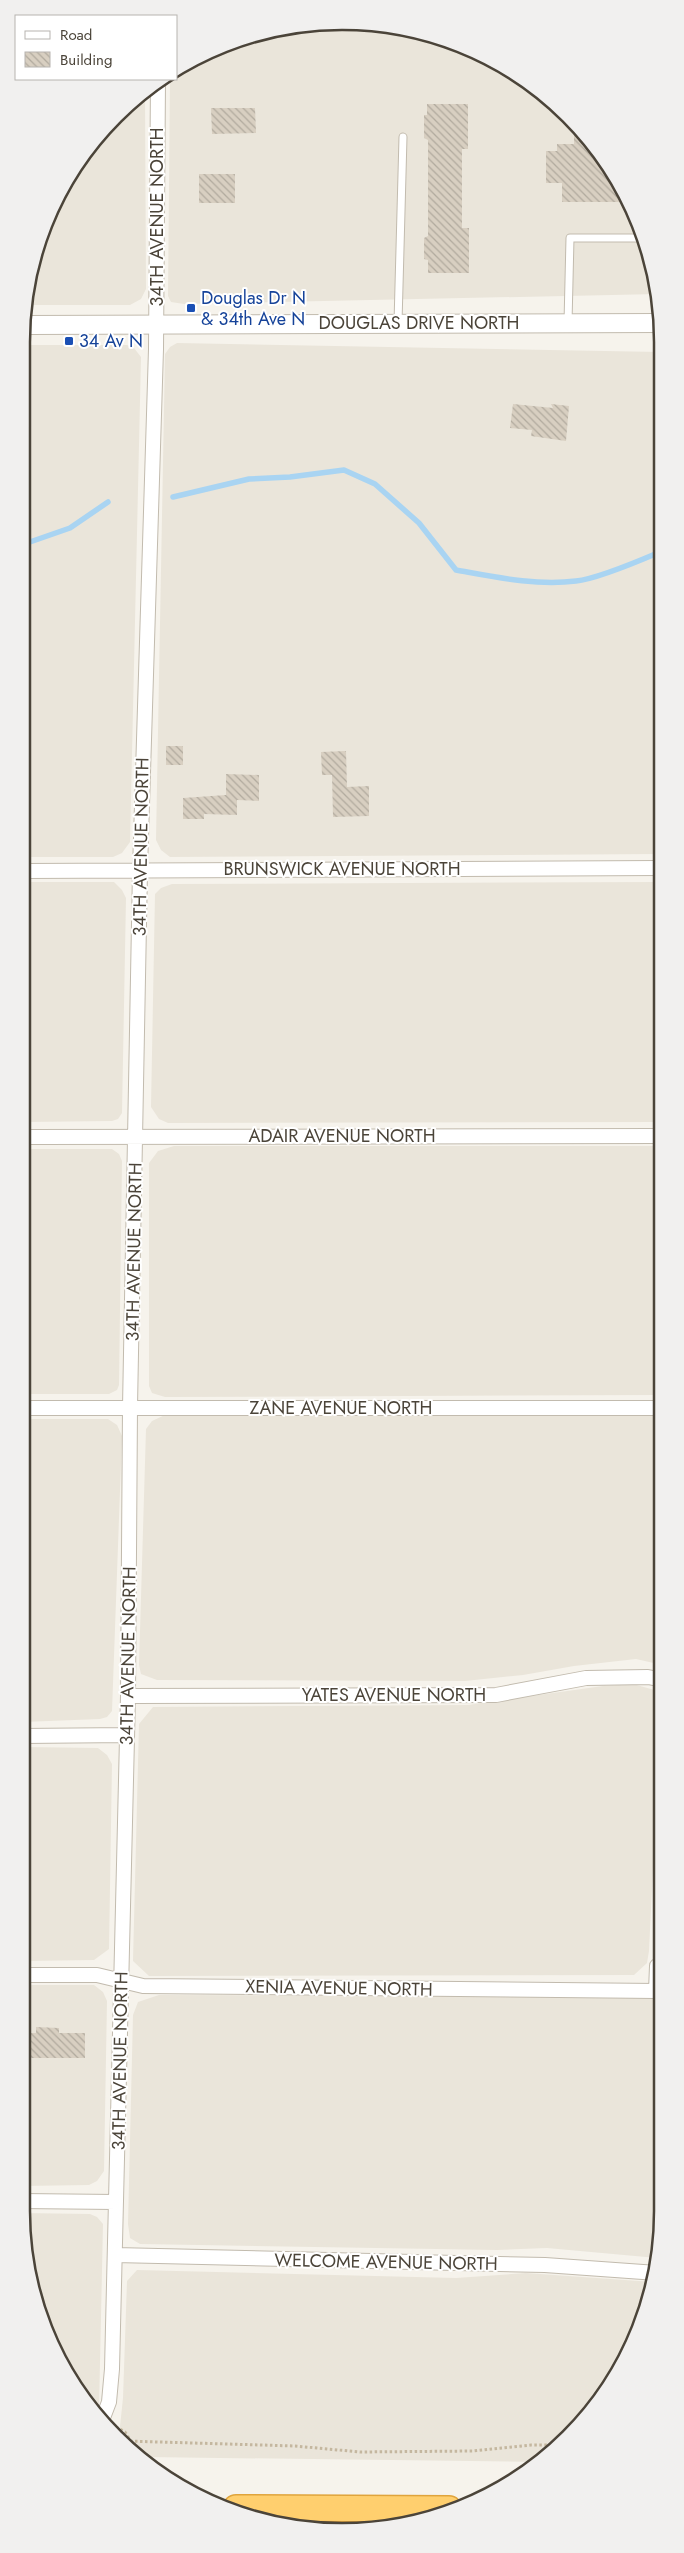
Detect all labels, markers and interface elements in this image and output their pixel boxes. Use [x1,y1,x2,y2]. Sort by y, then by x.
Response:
legend [15,15,178,80]
text: Road [60,24,92,46]
text: Building [60,49,112,71]
street label: 34TH AVENUE NORTH [144,128,170,306]
place label: Douglas Dr N & 34th Ave N [201,285,306,332]
marker: Douglas Dr N & 34th Ave N [185,302,197,314]
street label: DOUGLAS DRIVE NORTH [319,310,519,336]
place label: 34 Av N [79,328,143,354]
marker: 34 Av N [63,335,75,347]
street label: 34TH AVENUE NORTH [126,757,156,937]
street label: BRUNSWICK AVENUE NORTH [223,856,461,882]
street label: ADAIR AVENUE NORTH [248,1123,436,1149]
street label: 34TH AVENUE NORTH [119,1162,149,1342]
street label: ZANE AVENUE NORTH [250,1395,432,1421]
street label: 34TH AVENUE NORTH [113,1566,143,1746]
street label: YATES AVENUE NORTH [302,1682,486,1708]
street label: 34TH AVENUE NORTH [105,1971,135,2151]
street label: XENIA AVENUE NORTH [245,1973,433,2003]
street label: WELCOME AVENUE NORTH [274,2247,498,2277]

